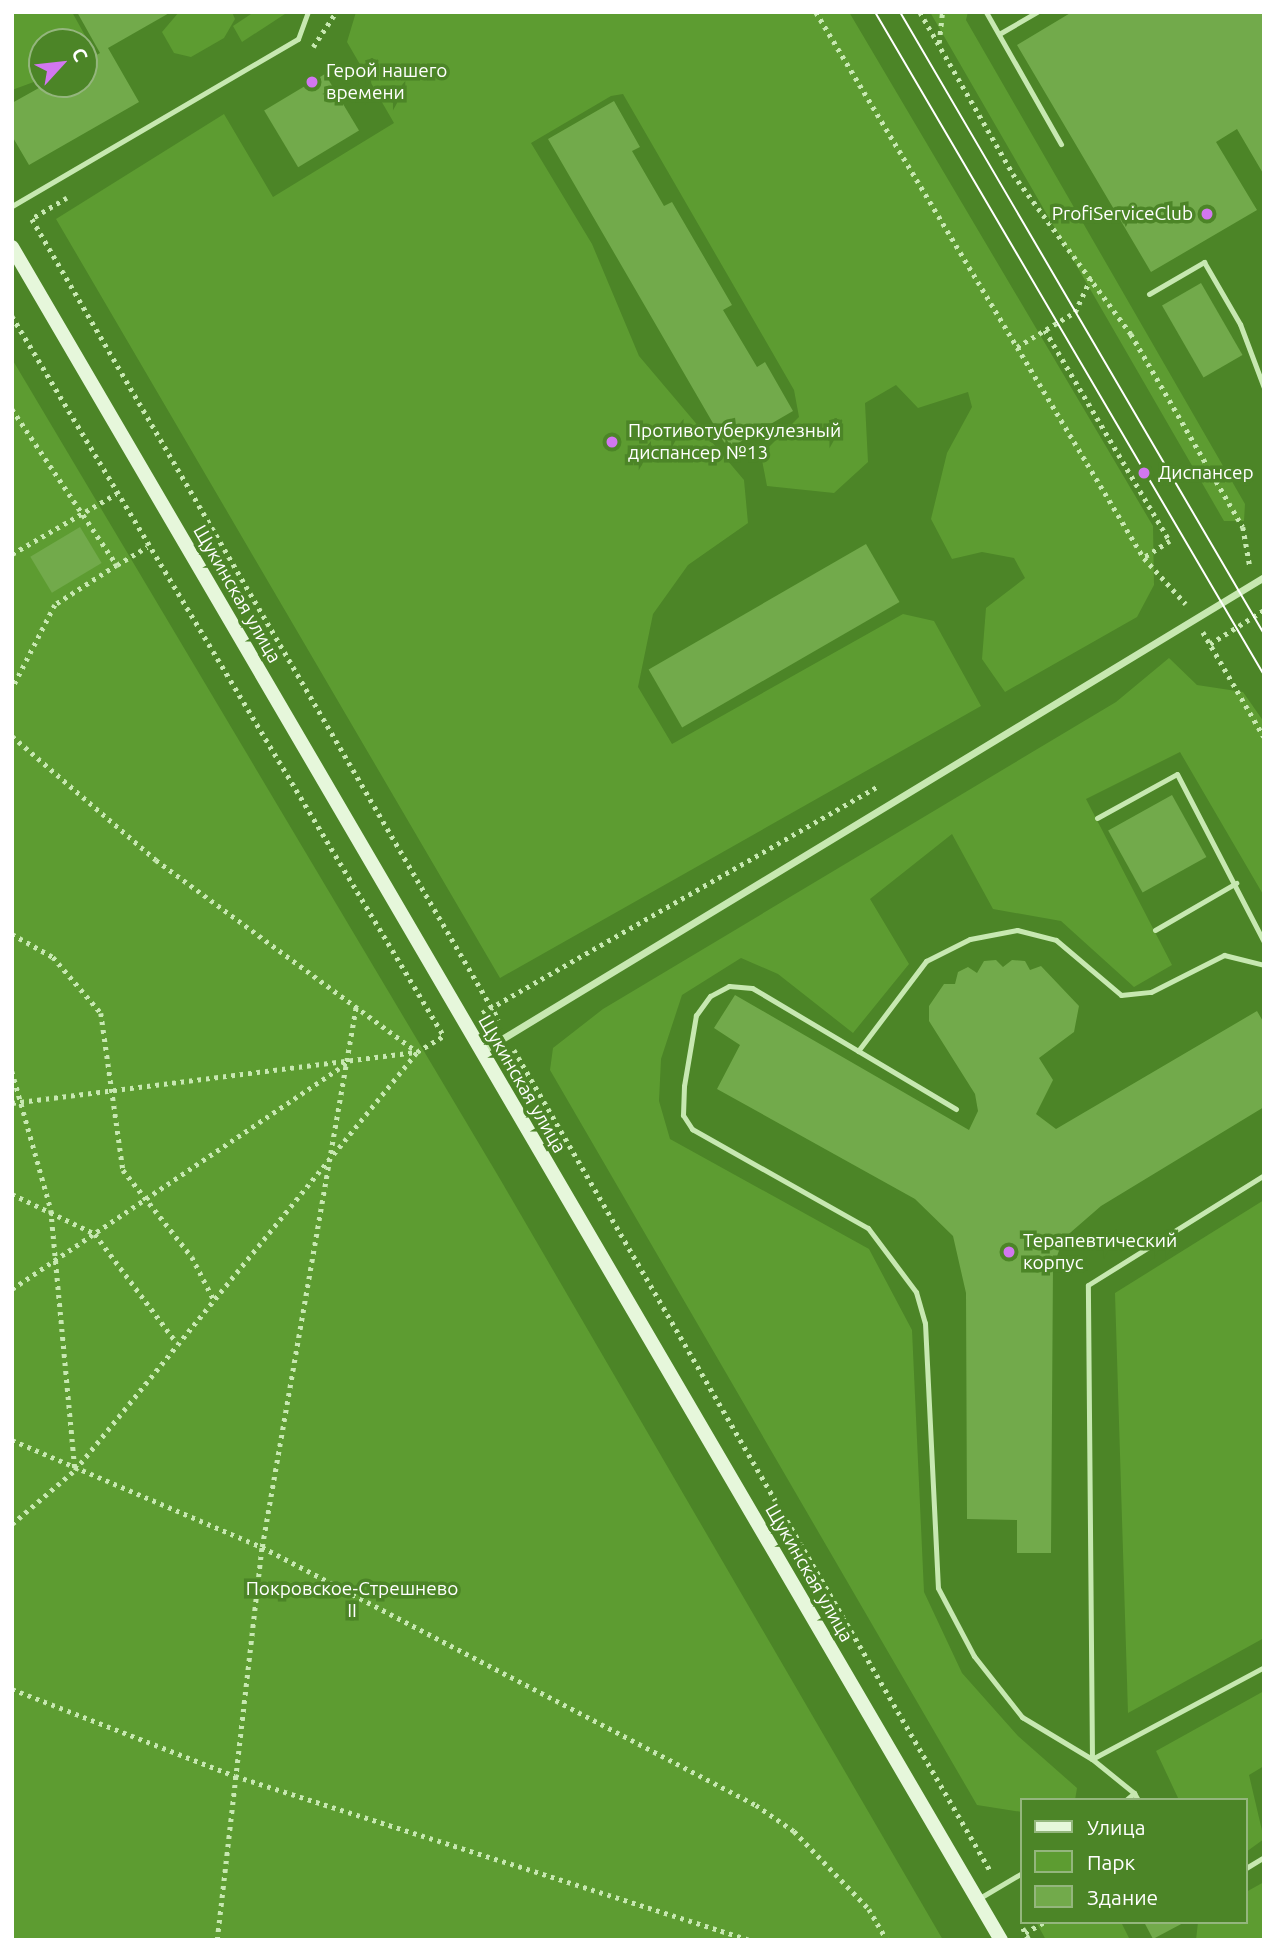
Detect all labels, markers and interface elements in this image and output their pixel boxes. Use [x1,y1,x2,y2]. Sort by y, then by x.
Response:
north arrow [28,28,98,98]
text: С [67,44,92,65]
place label: Герой нашего времени [326,60,447,104]
marker: Герой нашего времени [304,74,320,90]
place label: ProfiServiceClub [1052,203,1193,225]
marker: ProfiServiceClub [1199,206,1215,222]
place label: Противотуберкулезный диспансер №13 [628,420,841,464]
marker: Противотуберкулезный диспансер №13 [602,432,622,452]
place label: Диспансер [1158,462,1254,484]
marker: Диспансер [1136,465,1152,481]
street label: Щукинская улица [188,521,286,667]
street label: Щукинская улица [473,1011,571,1157]
place label: Терапевтический корпус [1023,1230,1177,1274]
marker: Терапевтический корпус [1001,1244,1017,1260]
street label: Щукинская улица [760,1500,858,1646]
park label: Покровское-Стрешнево II [246,1578,458,1622]
legend [1020,1798,1248,1924]
text: Улица [1087,1815,1145,1839]
text: Парк [1087,1850,1135,1874]
text: Здание [1087,1885,1158,1909]

